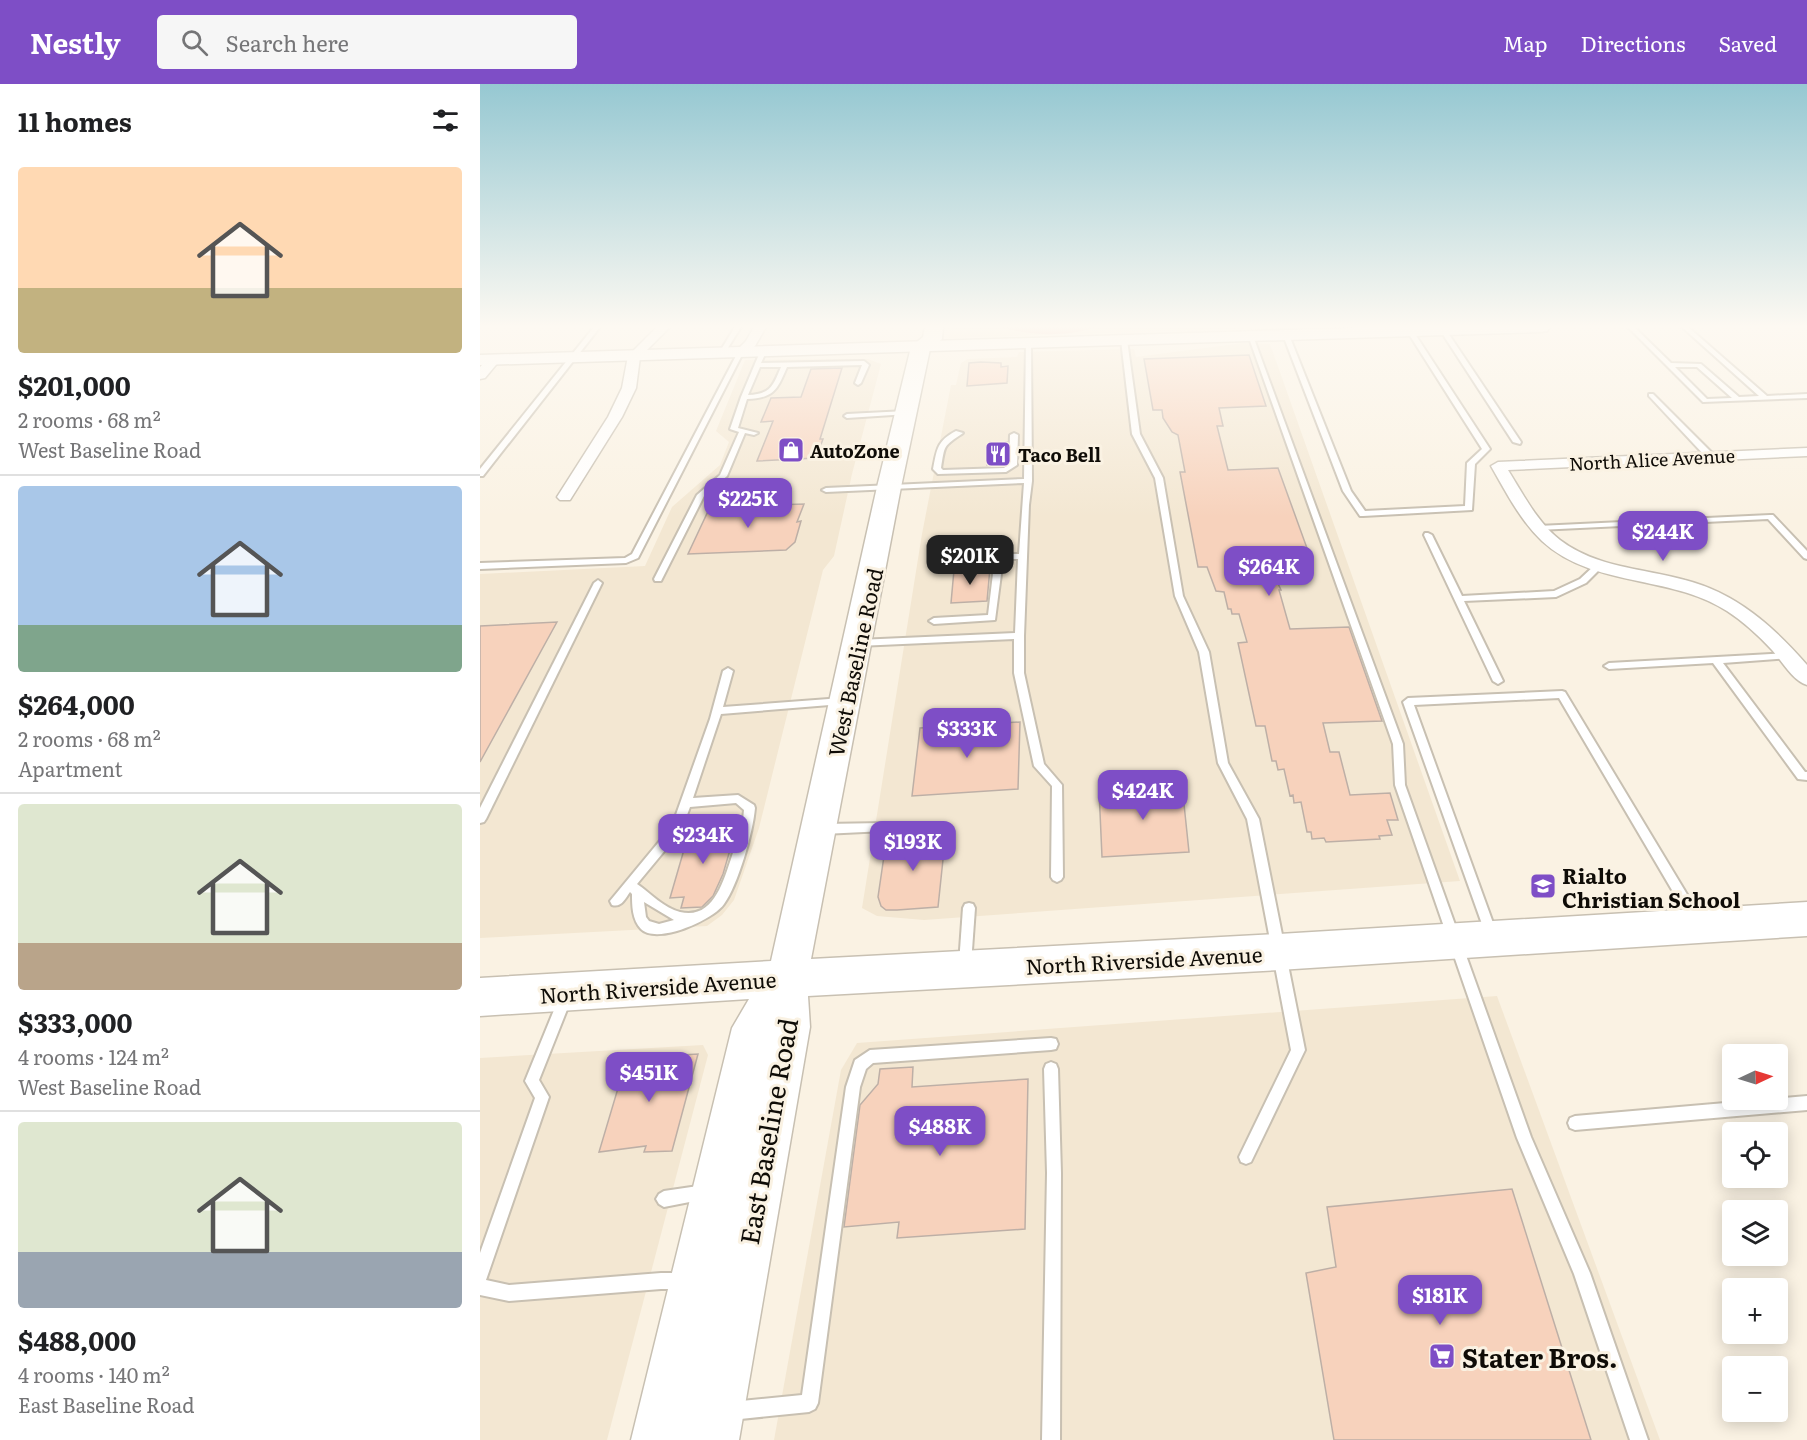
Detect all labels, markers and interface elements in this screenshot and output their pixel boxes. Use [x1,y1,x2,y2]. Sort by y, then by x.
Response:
search box [157,15,577,69]
text: Nestly [30,21,121,63]
icon: search [178,26,211,59]
text: Search here [226,26,349,59]
text: Map [1503,27,1548,58]
text: Directions [1581,27,1686,58]
text: Saved [1719,27,1777,58]
text: 11 homes [18,101,132,140]
icon: filters [429,104,462,137]
icon: home [186,206,294,314]
text: $201,000 [18,365,131,404]
text: 2 rooms · 68 m² [18,404,161,434]
text: West Baseline Road [18,434,201,464]
shop icon: AutoZone [776,435,806,465]
place label: AutoZone [810,437,900,464]
restaurant icon: Taco Bell [983,439,1013,469]
place label: Taco Bell [1018,441,1101,468]
street label: North Alice Avenue [1568,441,1736,477]
pin: $225K [706,478,790,529]
text: $225K [718,482,778,512]
pin: $244K [1621,511,1705,562]
text: $244K [1632,515,1694,545]
icon: home [186,525,294,633]
pin: $201K [928,535,1012,586]
text: $201K [941,539,999,569]
pin: $264K [1227,546,1311,597]
text: $264K [1238,550,1300,580]
street label: West Baseline Road [819,565,889,759]
text: $264,000 [18,684,135,723]
pin: $333K [925,708,1009,759]
text: $333K [937,712,997,742]
text: 2 rooms · 68 m² [18,723,161,753]
text: Apartment [18,753,123,783]
pin: $424K [1101,770,1185,821]
text: $424K [1112,774,1174,804]
pin: $234K [661,814,745,865]
text: $234K [672,818,734,848]
pin: $193K [871,821,955,872]
text: $193K [884,825,942,855]
icon: home [186,843,294,951]
place label: Rialto Christian School [1562,859,1741,914]
school or university icon: Rialto Christian School [1528,871,1558,901]
street label: North Riverside Avenue [1025,937,1263,981]
street label: North Riverside Avenue [539,962,777,1010]
text: $333,000 [18,1002,132,1041]
street label: East Baseline Road [728,1015,806,1247]
text: 4 rooms · 124 m² [18,1041,169,1071]
north arrow [1722,1044,1788,1110]
map controls [1722,1044,1788,1422]
pin: $451K [607,1052,691,1103]
text: $451K [620,1056,678,1086]
text: West Baseline Road [18,1071,201,1101]
pin: $488K [898,1106,982,1157]
text: $488K [908,1110,972,1140]
button: locate [1722,1122,1788,1188]
icon: home [186,1161,294,1269]
button: layers [1722,1200,1788,1266]
pin: $181K [1398,1275,1482,1326]
button: + [1722,1278,1788,1344]
text: $181K [1412,1279,1468,1309]
text: $488,000 [18,1320,136,1359]
place label: Stater Bros. [1462,1337,1618,1376]
supermarket icon: Stater Bros. [1427,1341,1457,1371]
button: − [1722,1356,1788,1422]
text: 4 rooms · 140 m² [18,1359,170,1389]
text: East Baseline Road [18,1389,195,1419]

